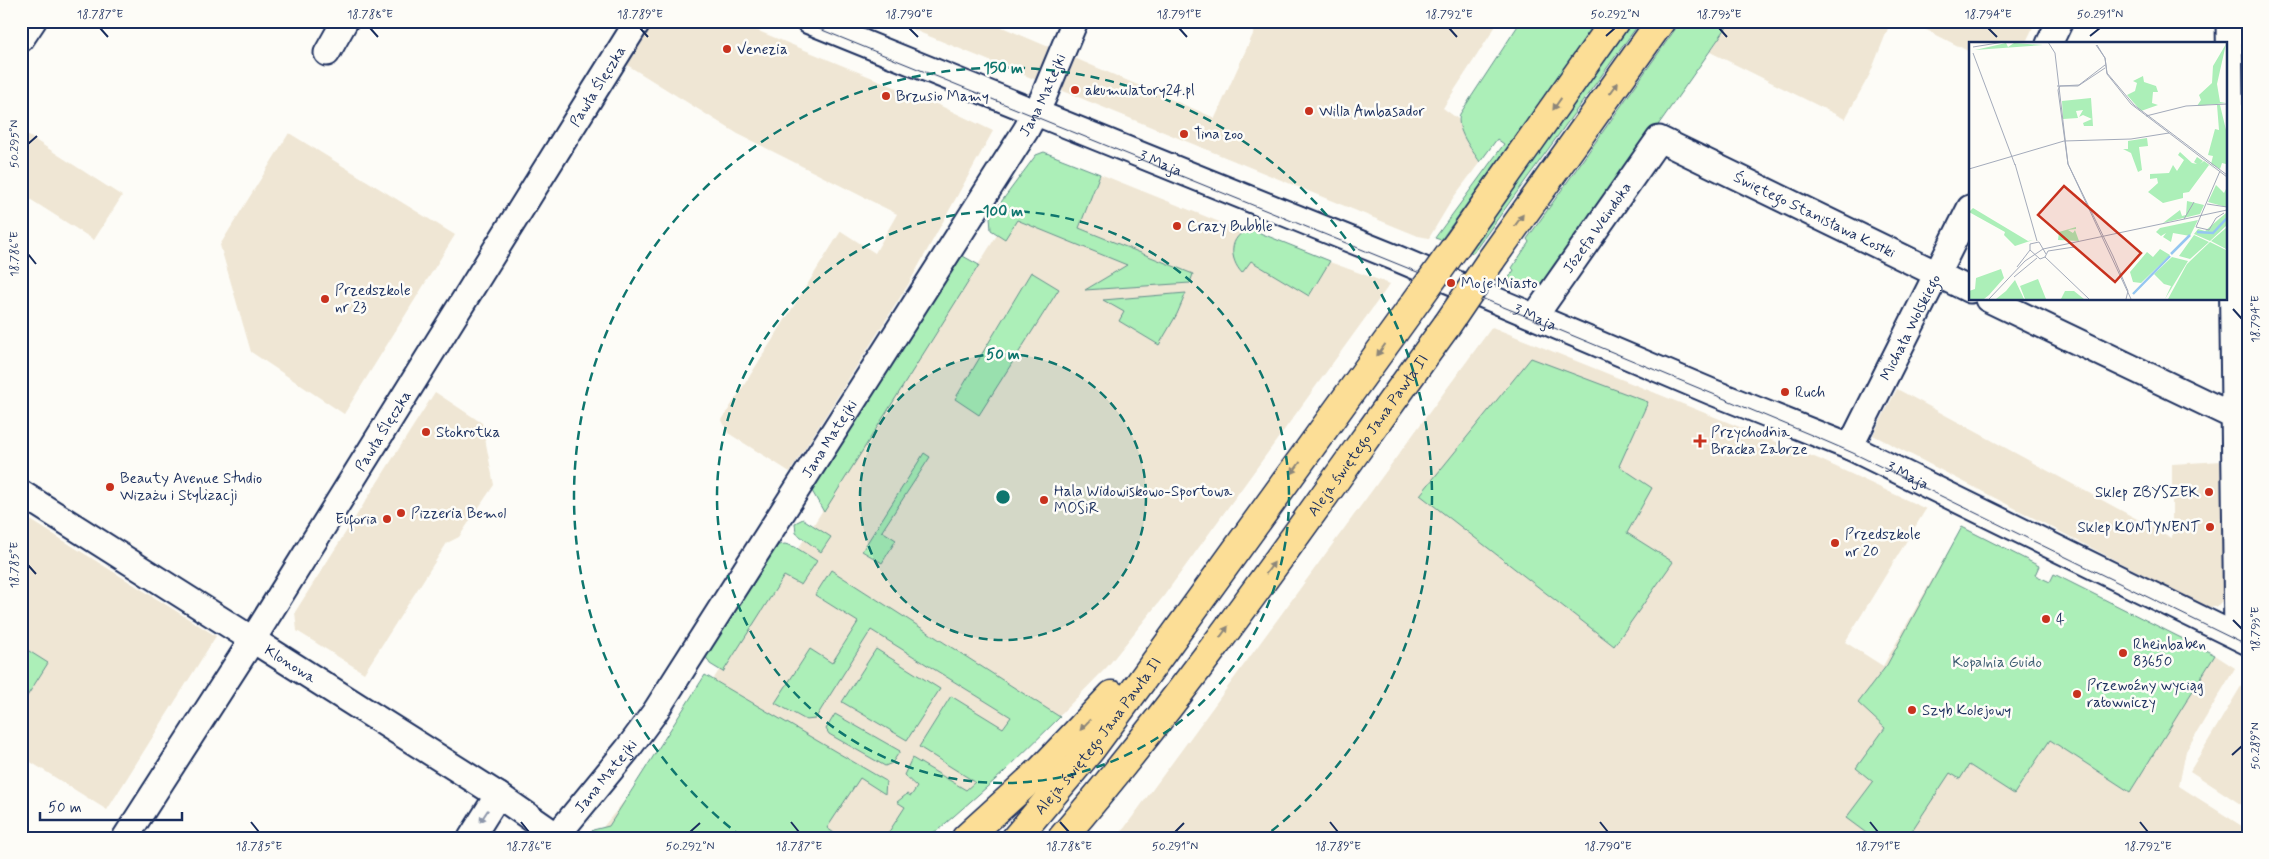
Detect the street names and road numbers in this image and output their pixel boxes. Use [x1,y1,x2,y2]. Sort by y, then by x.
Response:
street label: Pawła Ślęczka [566,42,631,131]
street label: Jana Matejki [1015,51,1071,141]
street label: 3 Maja [1135,146,1185,182]
street label: Świętego Stanisława Kostki [1730,167,1898,263]
street label: Józefa Weindoka [1559,178,1637,278]
street label: Michała Wolskiego [1876,271,1946,384]
street label: 3 Maja [1510,300,1559,336]
street label: Aleja świętego Jana Pawła II [1304,351,1434,521]
street label: Pawła Ślęczka [351,387,417,476]
street label: Jana Matejki [798,396,862,482]
street label: 3 Maja [1883,457,1932,495]
street label: Klonowa [260,641,320,689]
street label: Aleja świętego Jana Pawła II [1031,654,1166,819]
street label: Jana Matejki [570,736,642,818]

